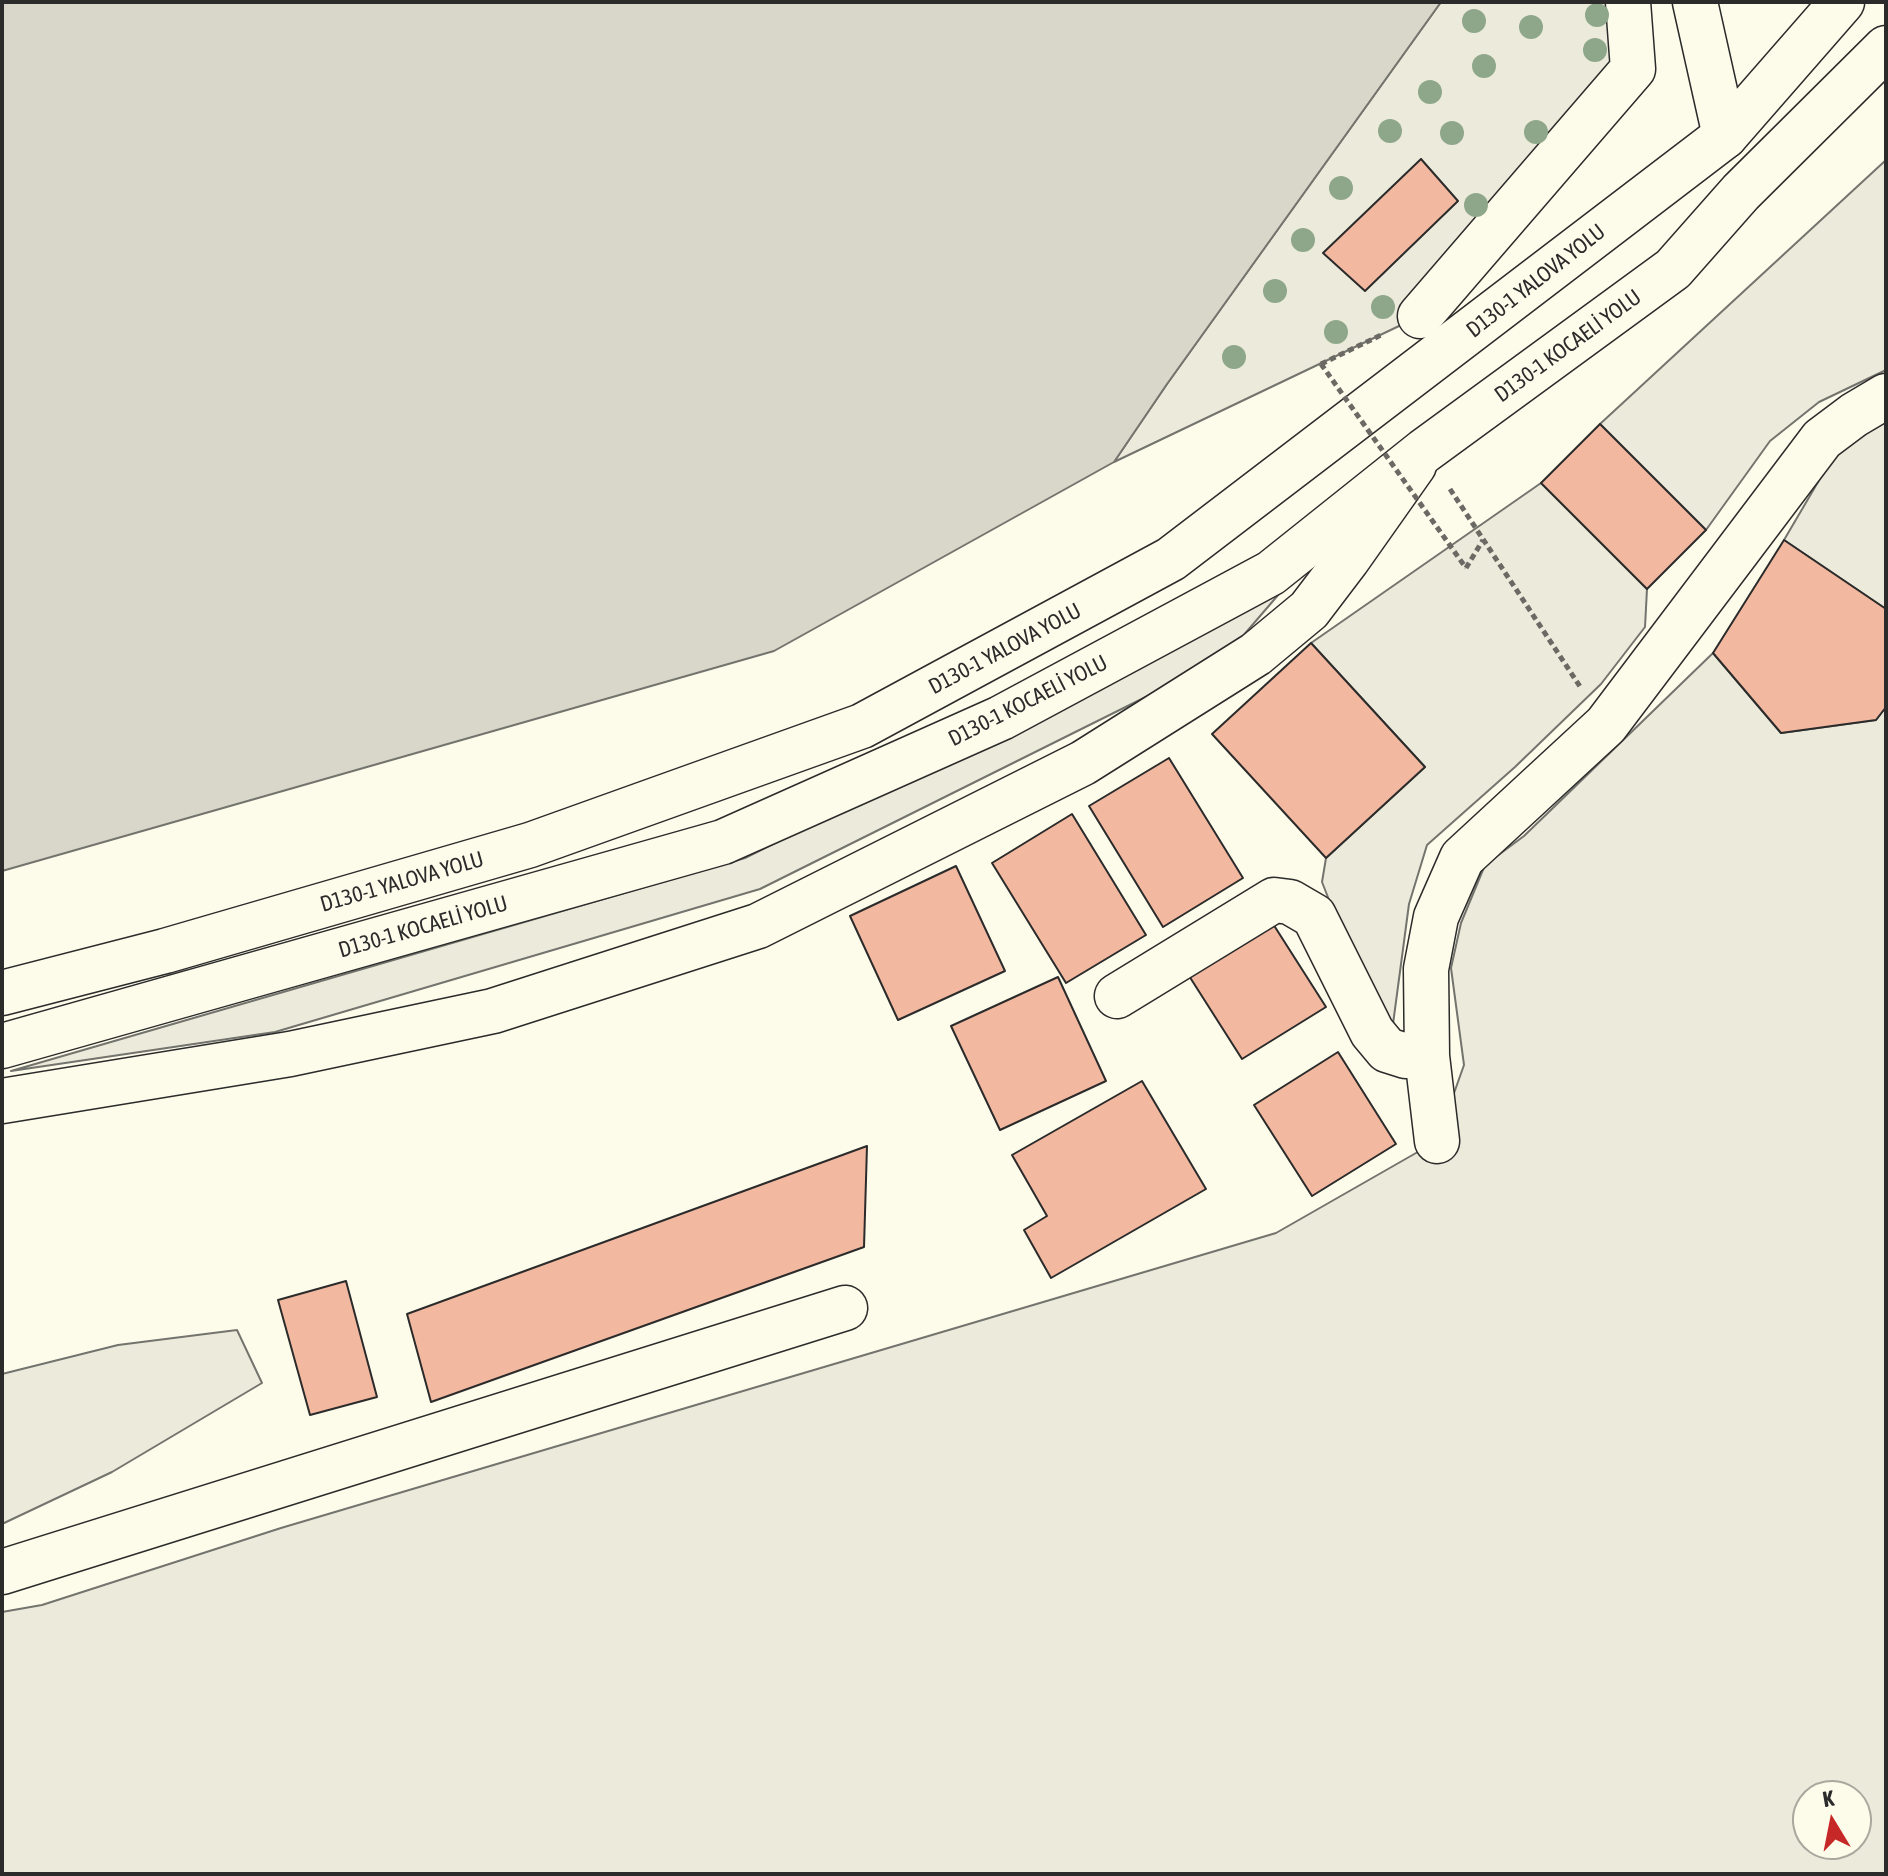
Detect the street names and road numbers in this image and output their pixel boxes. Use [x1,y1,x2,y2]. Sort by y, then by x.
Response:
street label: D130-1 YALOVA YOLU [1461,219,1611,343]
street label: D130-1 KOCAELİ YOLU [1490,284,1646,408]
street label: D130-1 YALOVA YOLU [924,598,1086,700]
street label: D130-1 KOCAELİ YOLU [944,650,1112,752]
street label: D130-1 YALOVA YOLU [317,846,487,918]
street label: D130-1 KOCAELİ YOLU [335,890,511,964]

